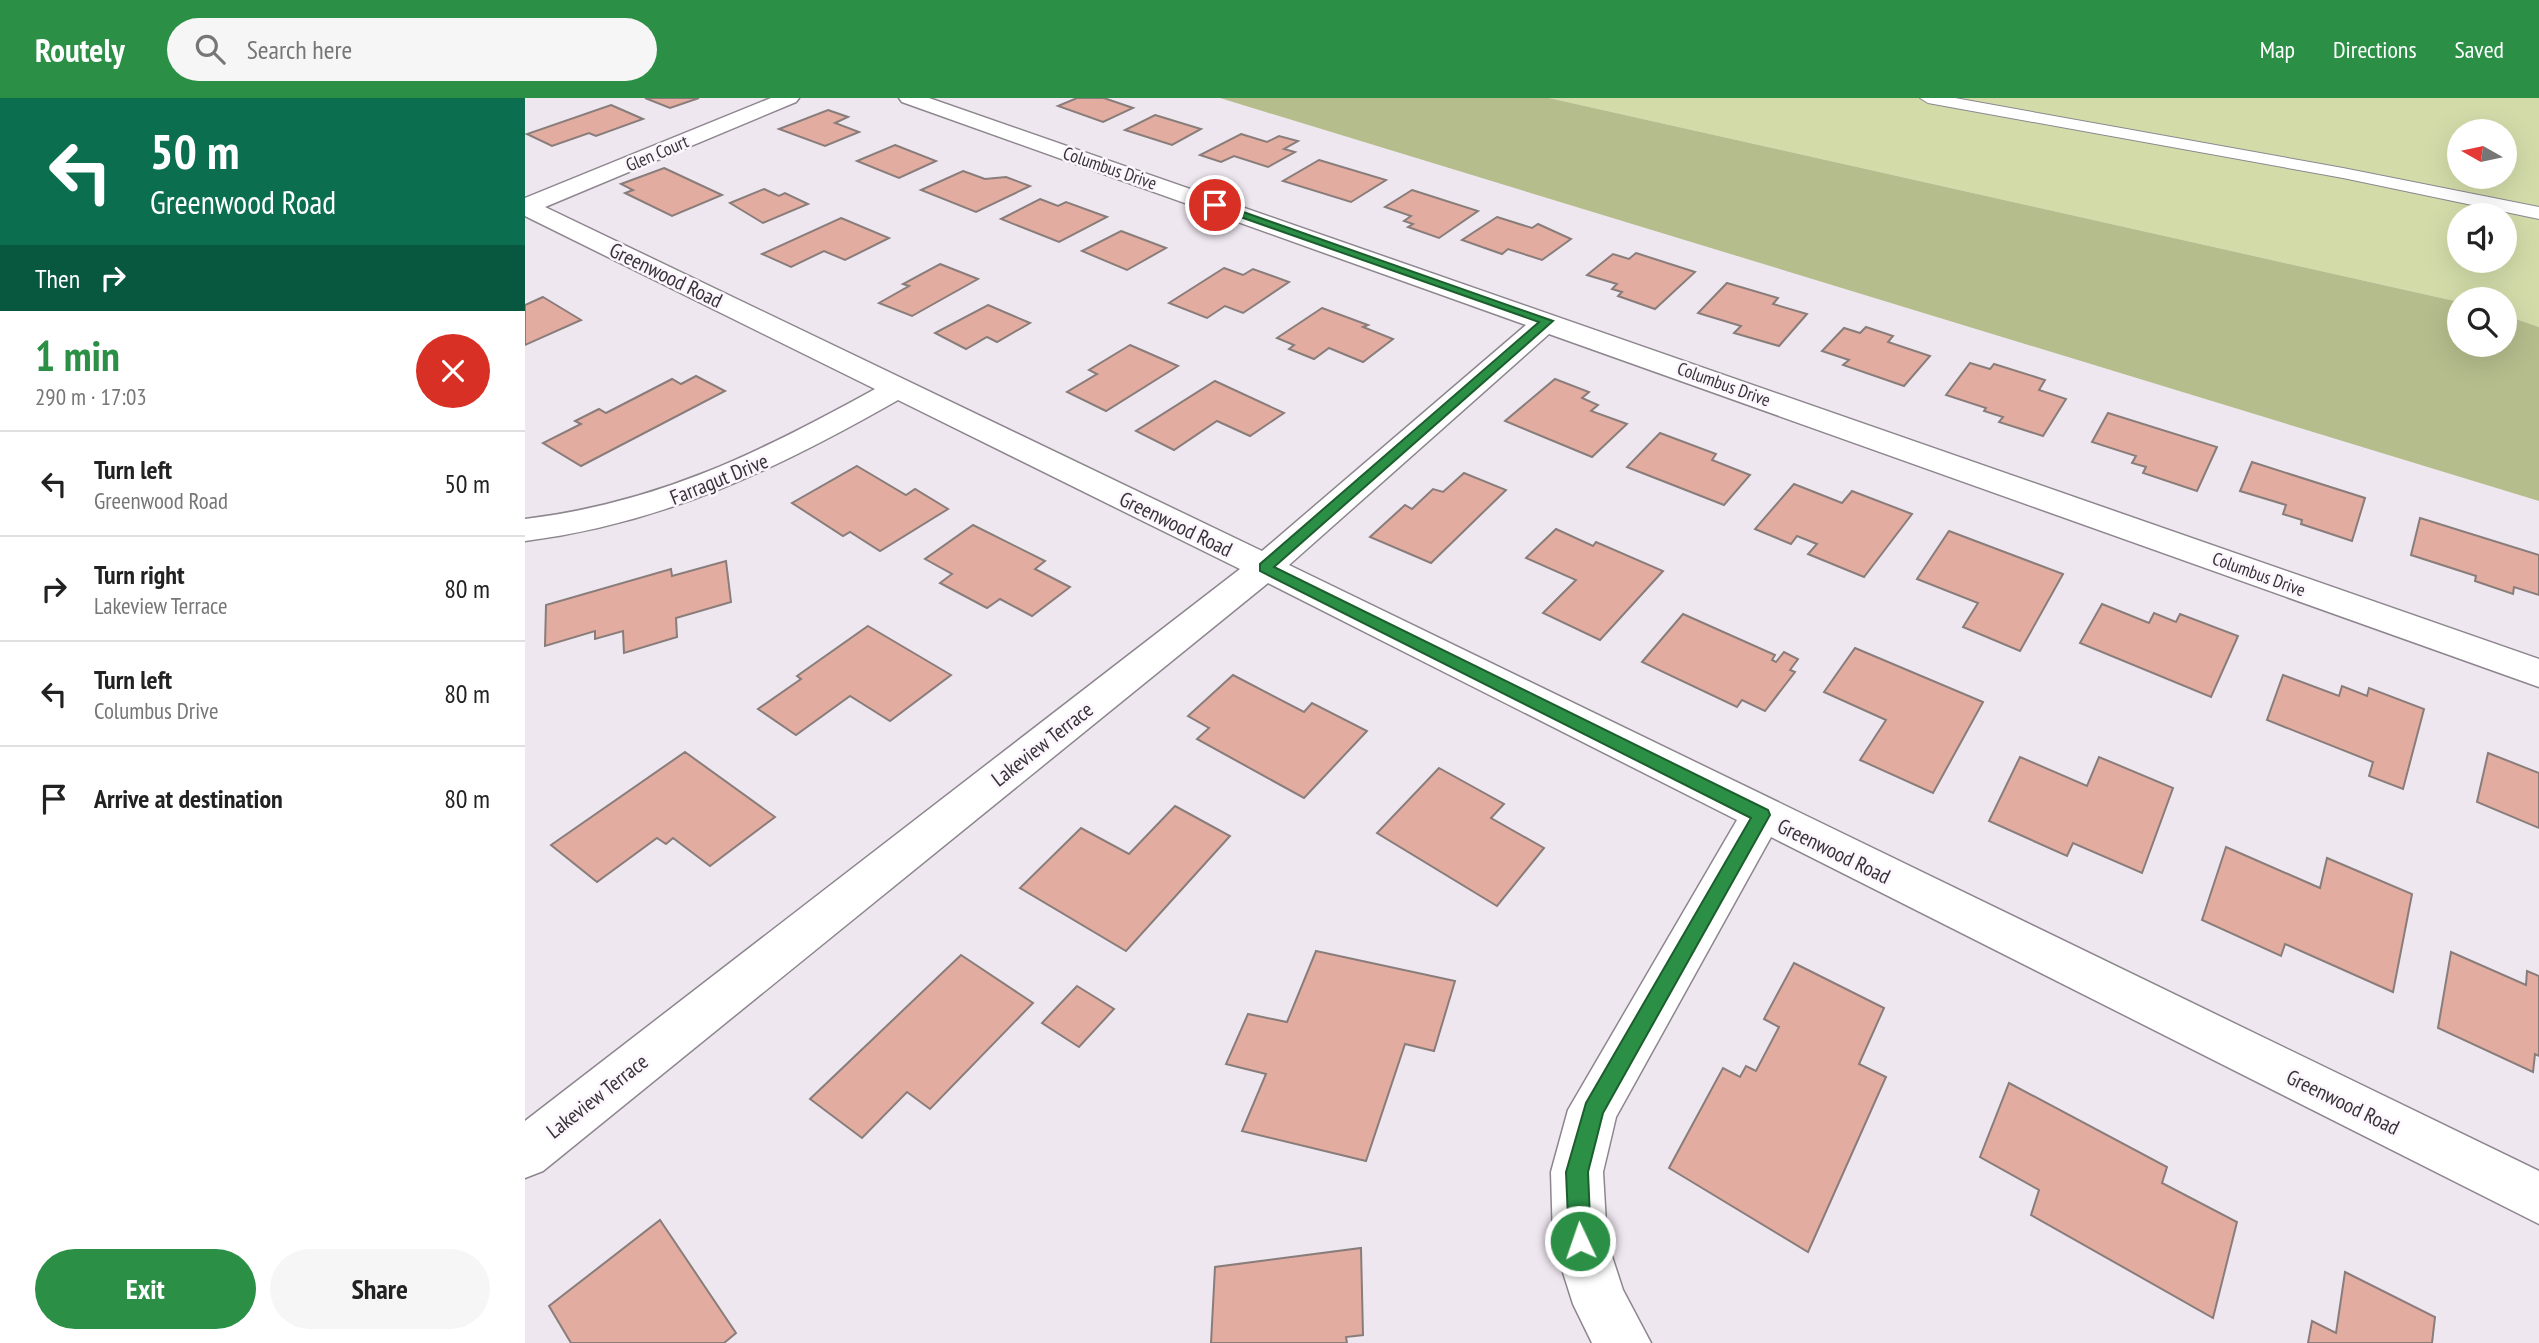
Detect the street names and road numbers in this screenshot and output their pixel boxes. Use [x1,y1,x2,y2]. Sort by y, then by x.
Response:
street label: Glen Court [622,130,692,176]
street label: Columbus Drive [1060,141,1160,195]
street label: Greenwood Road [605,236,727,314]
street label: Columbus Drive [1674,357,1774,411]
street label: Farragut Drive [666,447,772,511]
street label: Greenwood Road [1115,485,1237,563]
street label: Columbus Drive [2209,547,2309,601]
street label: Lakeview Terrace [986,696,1098,792]
street label: Greenwood Road [1773,812,1895,890]
street label: Lakeview Terrace [541,1048,653,1144]
street label: Greenwood Road [2282,1063,2404,1141]

